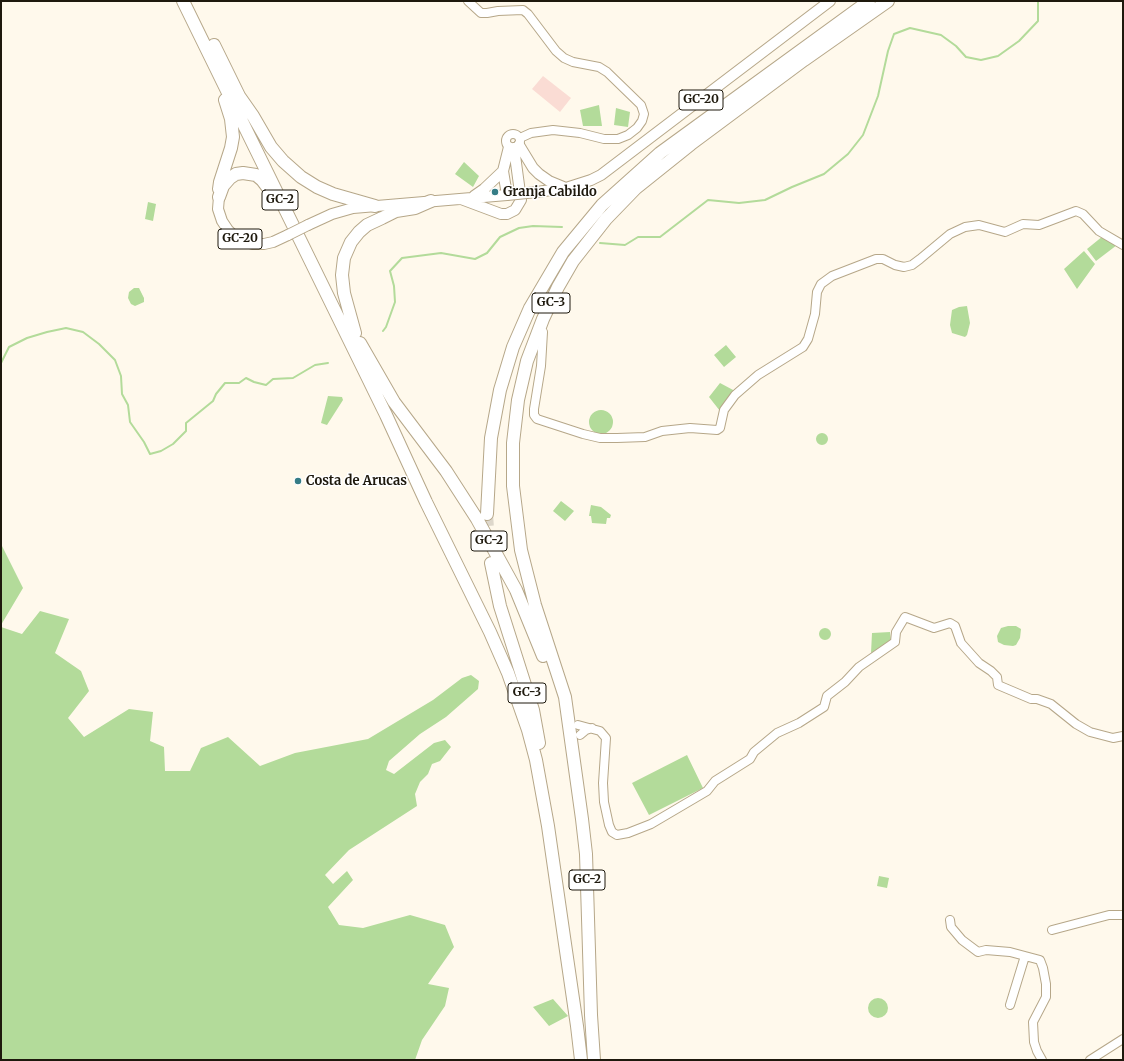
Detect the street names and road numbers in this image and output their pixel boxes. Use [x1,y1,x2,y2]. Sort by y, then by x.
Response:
road number: GC-20 [679,90,723,110]
road number: GC-2 [262,190,298,210]
road number: GC-20 [218,229,262,249]
road number: GC-3 [532,293,570,313]
road number: GC-2 [471,531,507,551]
road number: GC-3 [508,683,546,703]
road number: GC-2 [569,870,605,890]

